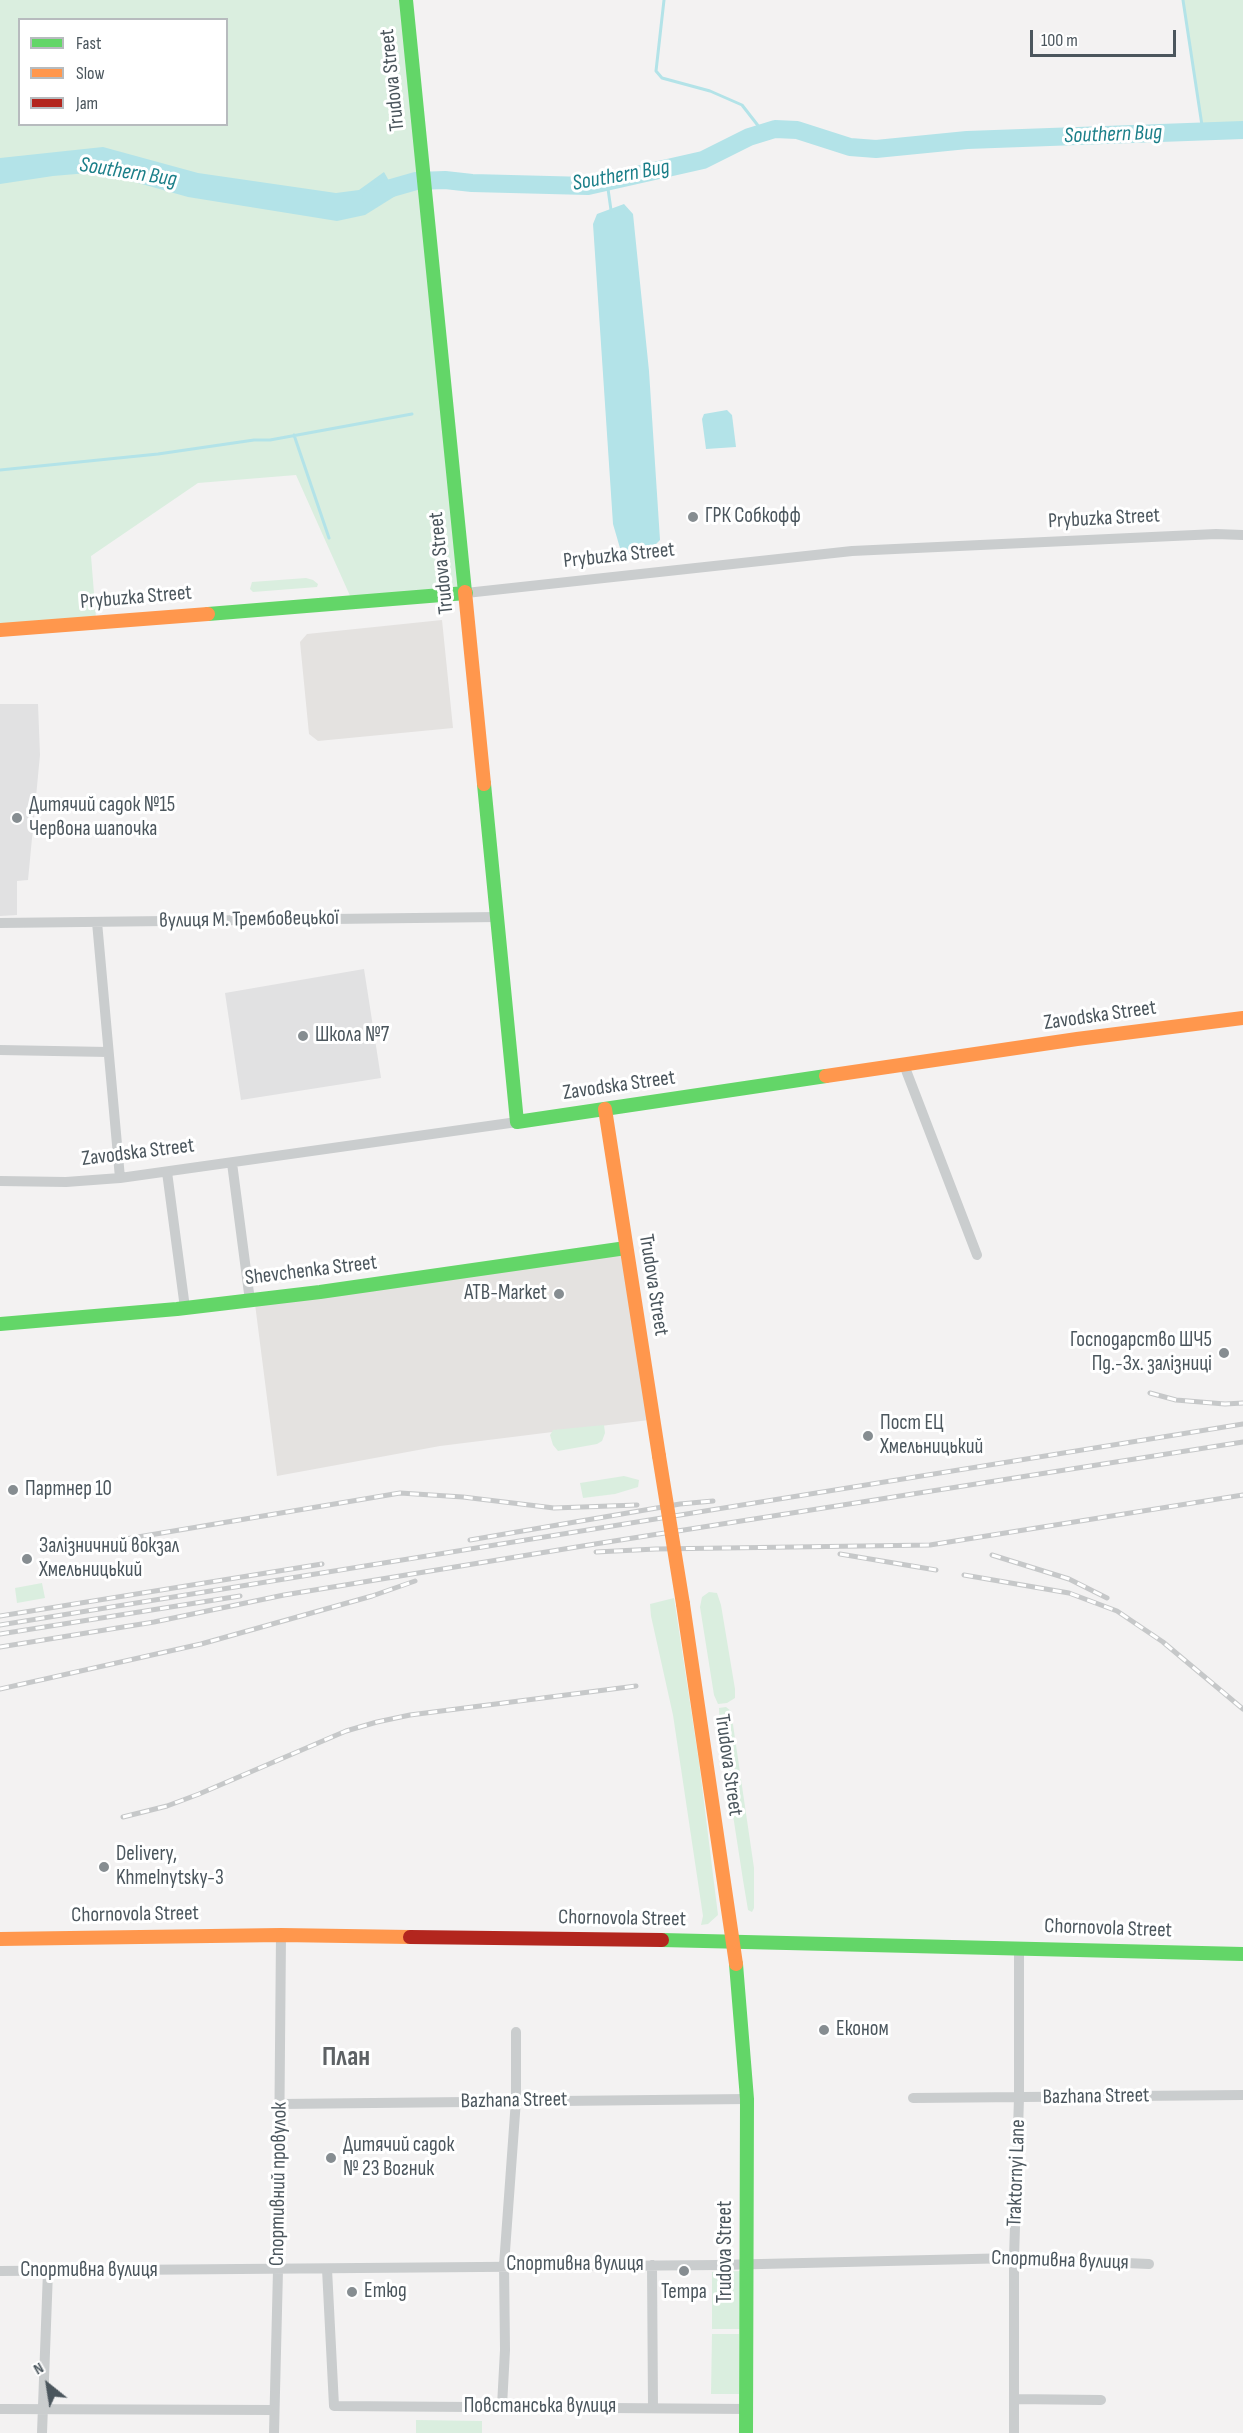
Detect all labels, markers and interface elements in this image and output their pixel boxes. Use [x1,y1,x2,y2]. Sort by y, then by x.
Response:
legend [18,18,228,126]
scale bar [1033,18,1178,56]
street label: Trudova Street [375,28,411,132]
text: 100 m [1041,30,1078,51]
text: Fast [76,33,101,54]
text: Slow [76,63,105,84]
text: Jam [76,93,98,114]
water label: Southern Bug [1064,120,1162,150]
water label: Southern Bug [78,152,178,194]
water label: Southern Bug [570,154,672,198]
street label: Prybuzka Street [1047,503,1161,535]
place label: ГРК Собкофф [705,504,801,530]
marker: ГРК Собкофф [686,510,700,524]
street label: Trudova Street [424,511,460,615]
street label: Prybuzka Street [562,538,676,574]
street label: Prybuzka Street [79,581,193,615]
place label: Дитячий садок №15 Червона шапочка [29,793,175,843]
marker: Дитячий садок №15 Червона шапочка [10,811,24,825]
street label: вулиця М. Трембовецької [159,906,339,934]
street label: Zavodska Street [1042,996,1158,1036]
place label: Школа №7 [315,1023,389,1049]
marker: Школа №7 [296,1029,310,1043]
street label: Zavodska Street [561,1066,677,1106]
street label: Zavodska Street [80,1134,196,1172]
street label: Trudova Street [633,1232,673,1338]
street label: Shevchenka Street [244,1250,378,1292]
place label: ATB-Market [464,1281,547,1307]
marker: ATB-Market [552,1287,566,1301]
place label: Господарство ШЧ5 Пд.-Зх. залізниці [1070,1328,1212,1378]
marker: Господарство ШЧ5 Пд.-Зх. залізниці [1217,1346,1231,1360]
place label: Пост ЕЦ Хмельницький [880,1411,983,1461]
marker: Пост ЕЦ Хмельницький [861,1429,875,1443]
place label: Партнер 10 [25,1477,112,1503]
marker: Партнер 10 [6,1483,20,1497]
place label: Залізничний вокзал Хмельницький [39,1534,179,1584]
marker: Залізничний вокзал Хмельницький [20,1552,34,1566]
street label: Trudova Street [708,1712,748,1818]
place label: Delivery, Khmelnytsky-3 [116,1842,224,1892]
marker: Delivery, Khmelnytsky-3 [97,1860,111,1874]
street label: Chornovola Street [71,1901,199,1929]
street label: Chornovola Street [558,1905,686,1933]
street label: Chornovola Street [1044,1914,1172,1944]
place label: Економ [836,2017,889,2043]
marker: Економ [817,2023,831,2037]
district label: План [322,2042,370,2074]
street label: Bazhana Street [1042,2083,1150,2111]
street label: Bazhana Street [460,2087,568,2115]
street label: Спортивний провулок [265,2102,293,2266]
street label: Traktornyi Lane [1003,2119,1031,2227]
place label: Дитячий садок № 23 Вогник [343,2133,454,2183]
marker: Дитячий садок № 23 Вогник [324,2151,338,2165]
street label: Trudova Street [713,2201,739,2303]
street label: Спортивна вулиця [991,2246,1129,2276]
street label: Спортивна вулиця [506,2252,644,2278]
street label: Спортивна вулиця [20,2258,158,2284]
marker: Тетра [677,2264,691,2278]
place label: Етюд [364,2279,407,2305]
place label: Тетра [661,2280,707,2306]
marker: Етюд [345,2285,359,2299]
north arrow [18,2355,78,2415]
text: N [30,2359,47,2379]
street label: Повстанська вулиця [464,2394,616,2420]

